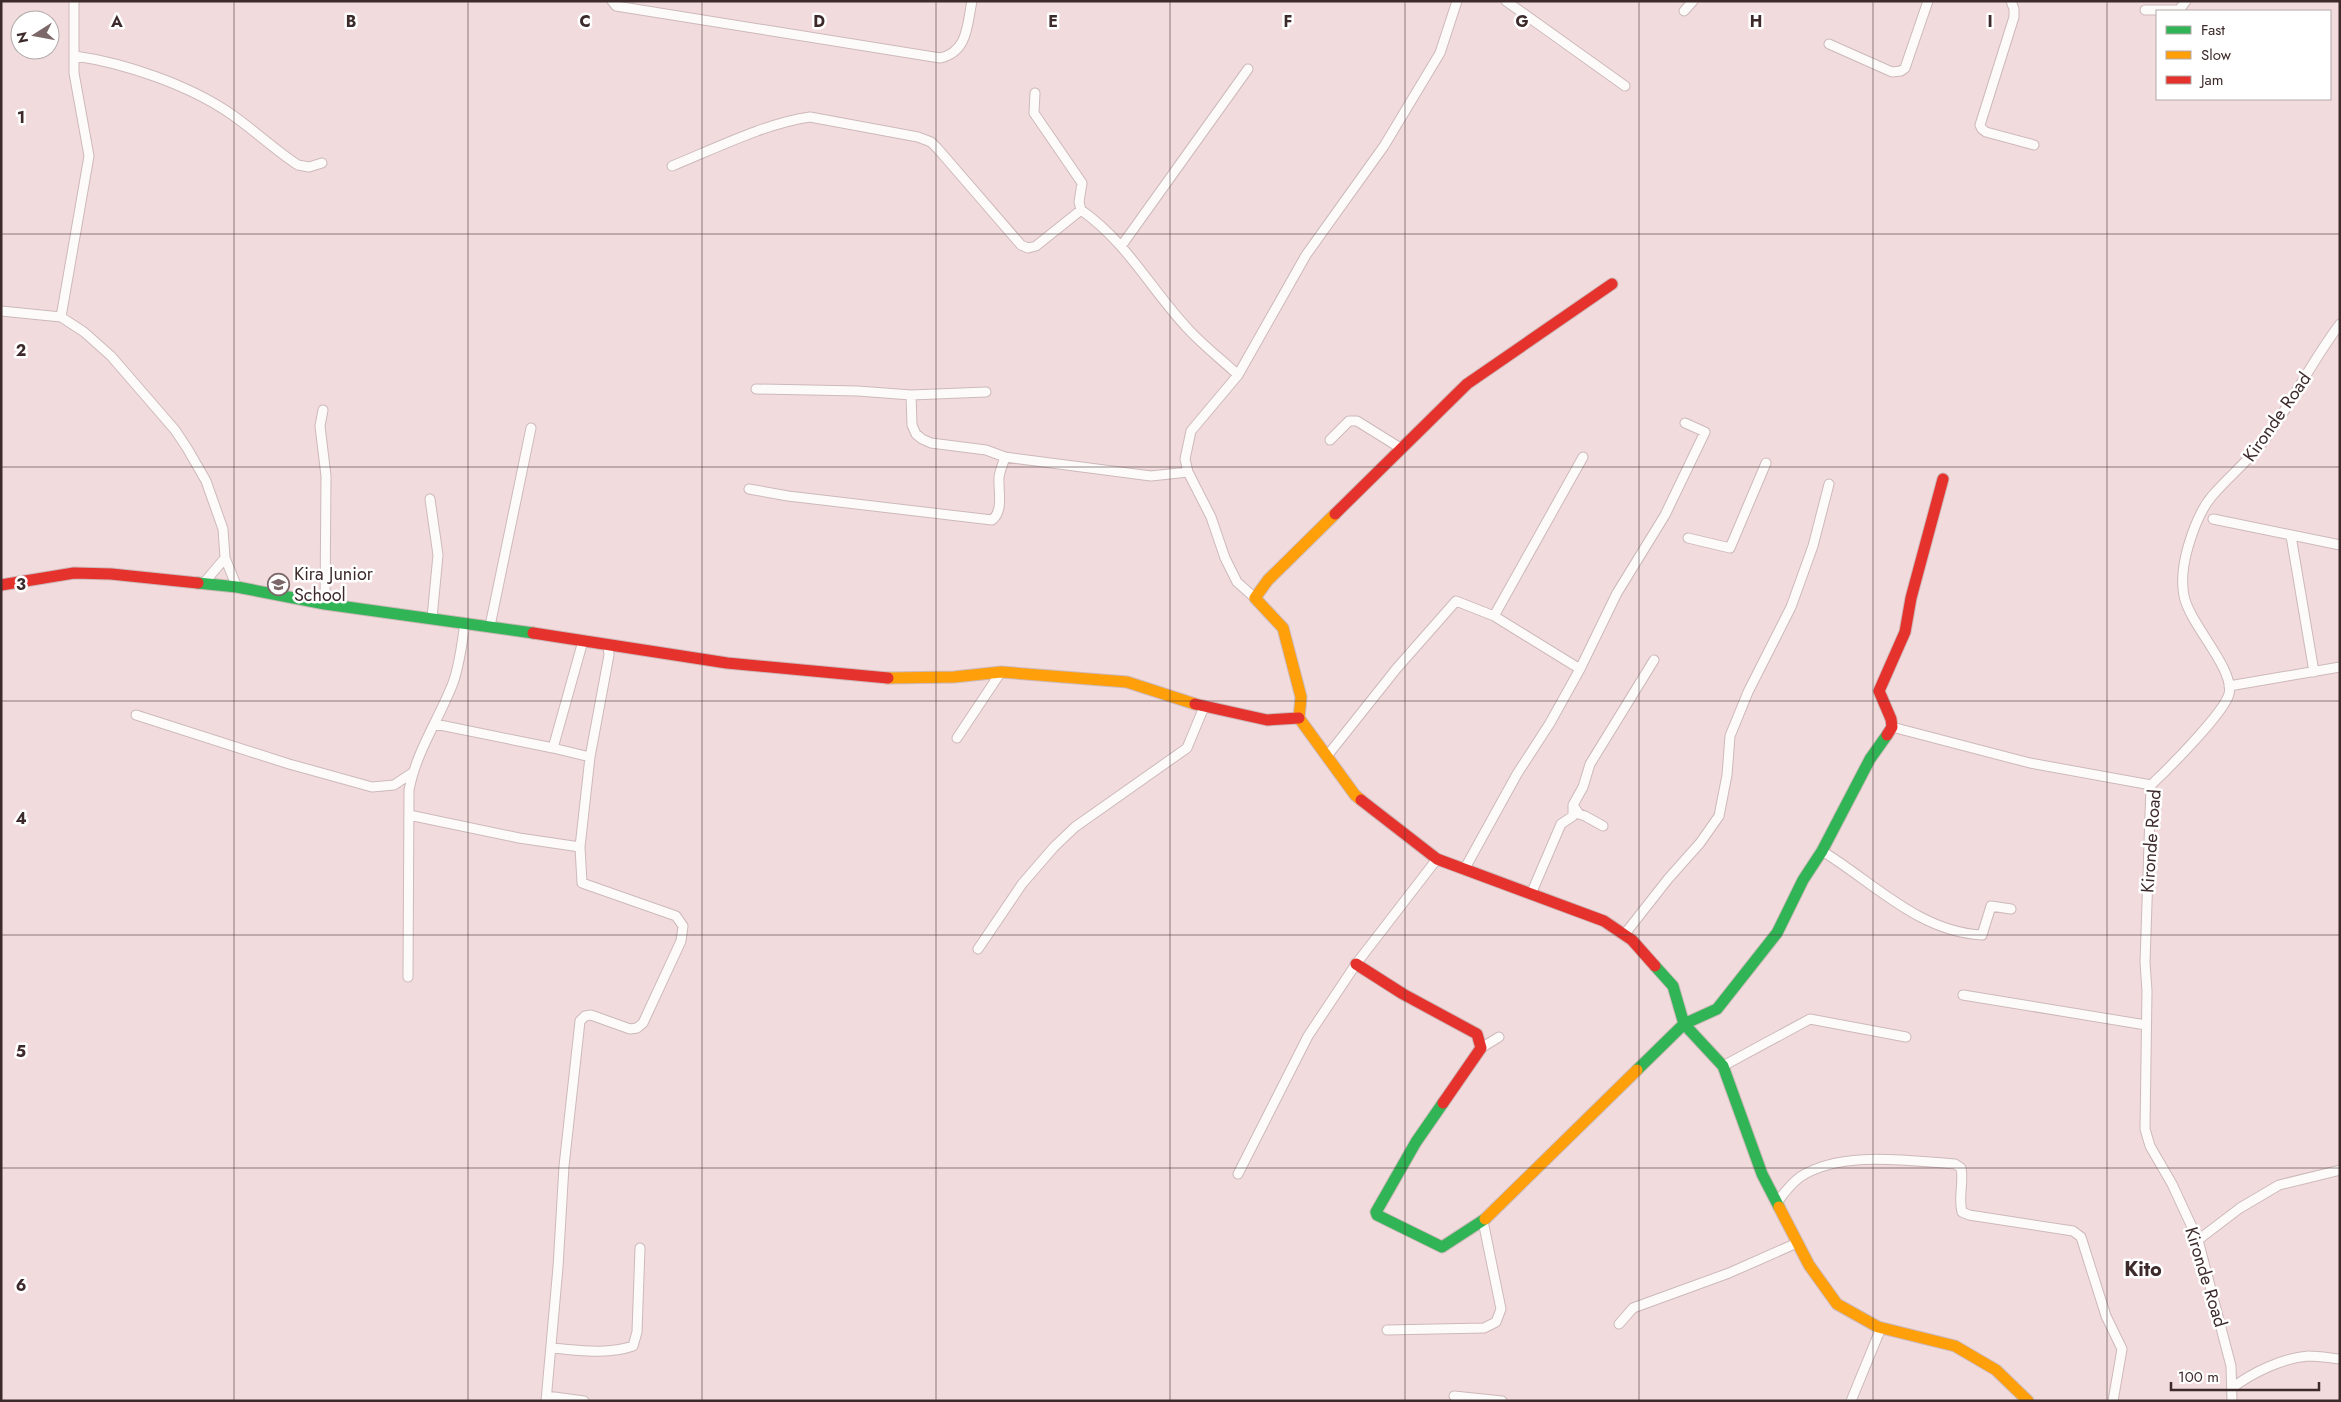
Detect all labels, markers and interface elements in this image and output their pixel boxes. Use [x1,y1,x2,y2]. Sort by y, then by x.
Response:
north arrow [10,10,60,60]
text: A [110,10,123,33]
text: B [346,10,356,33]
text: C [579,10,591,33]
text: D [813,10,825,33]
text: E [1048,10,1058,33]
text: F [1284,10,1292,33]
text: G [1515,10,1529,33]
text: H [1750,10,1762,33]
text: I [1987,10,1993,33]
legend [2156,10,2331,100]
text: Fast [2201,19,2225,41]
text: N [11,30,33,45]
text: Slow [2201,44,2232,66]
text: Jam [2199,69,2224,91]
text: 1 [17,106,25,129]
text: 2 [16,339,26,362]
street label: Kironde Road [2237,367,2317,467]
place label: Kira Junior School [294,561,374,608]
school or university icon: Kira Junior School [266,572,290,596]
text: 3 [16,573,26,596]
street label: Kironde Road [2134,788,2168,894]
text: 4 [15,807,27,830]
text: 5 [16,1040,26,1063]
street label: Kironde Road [2178,1224,2234,1330]
district label: Kito [2124,1255,2162,1284]
text: 6 [16,1274,26,1297]
scale bar [2171,1360,2318,1392]
text: 100 m [2178,1366,2219,1388]

